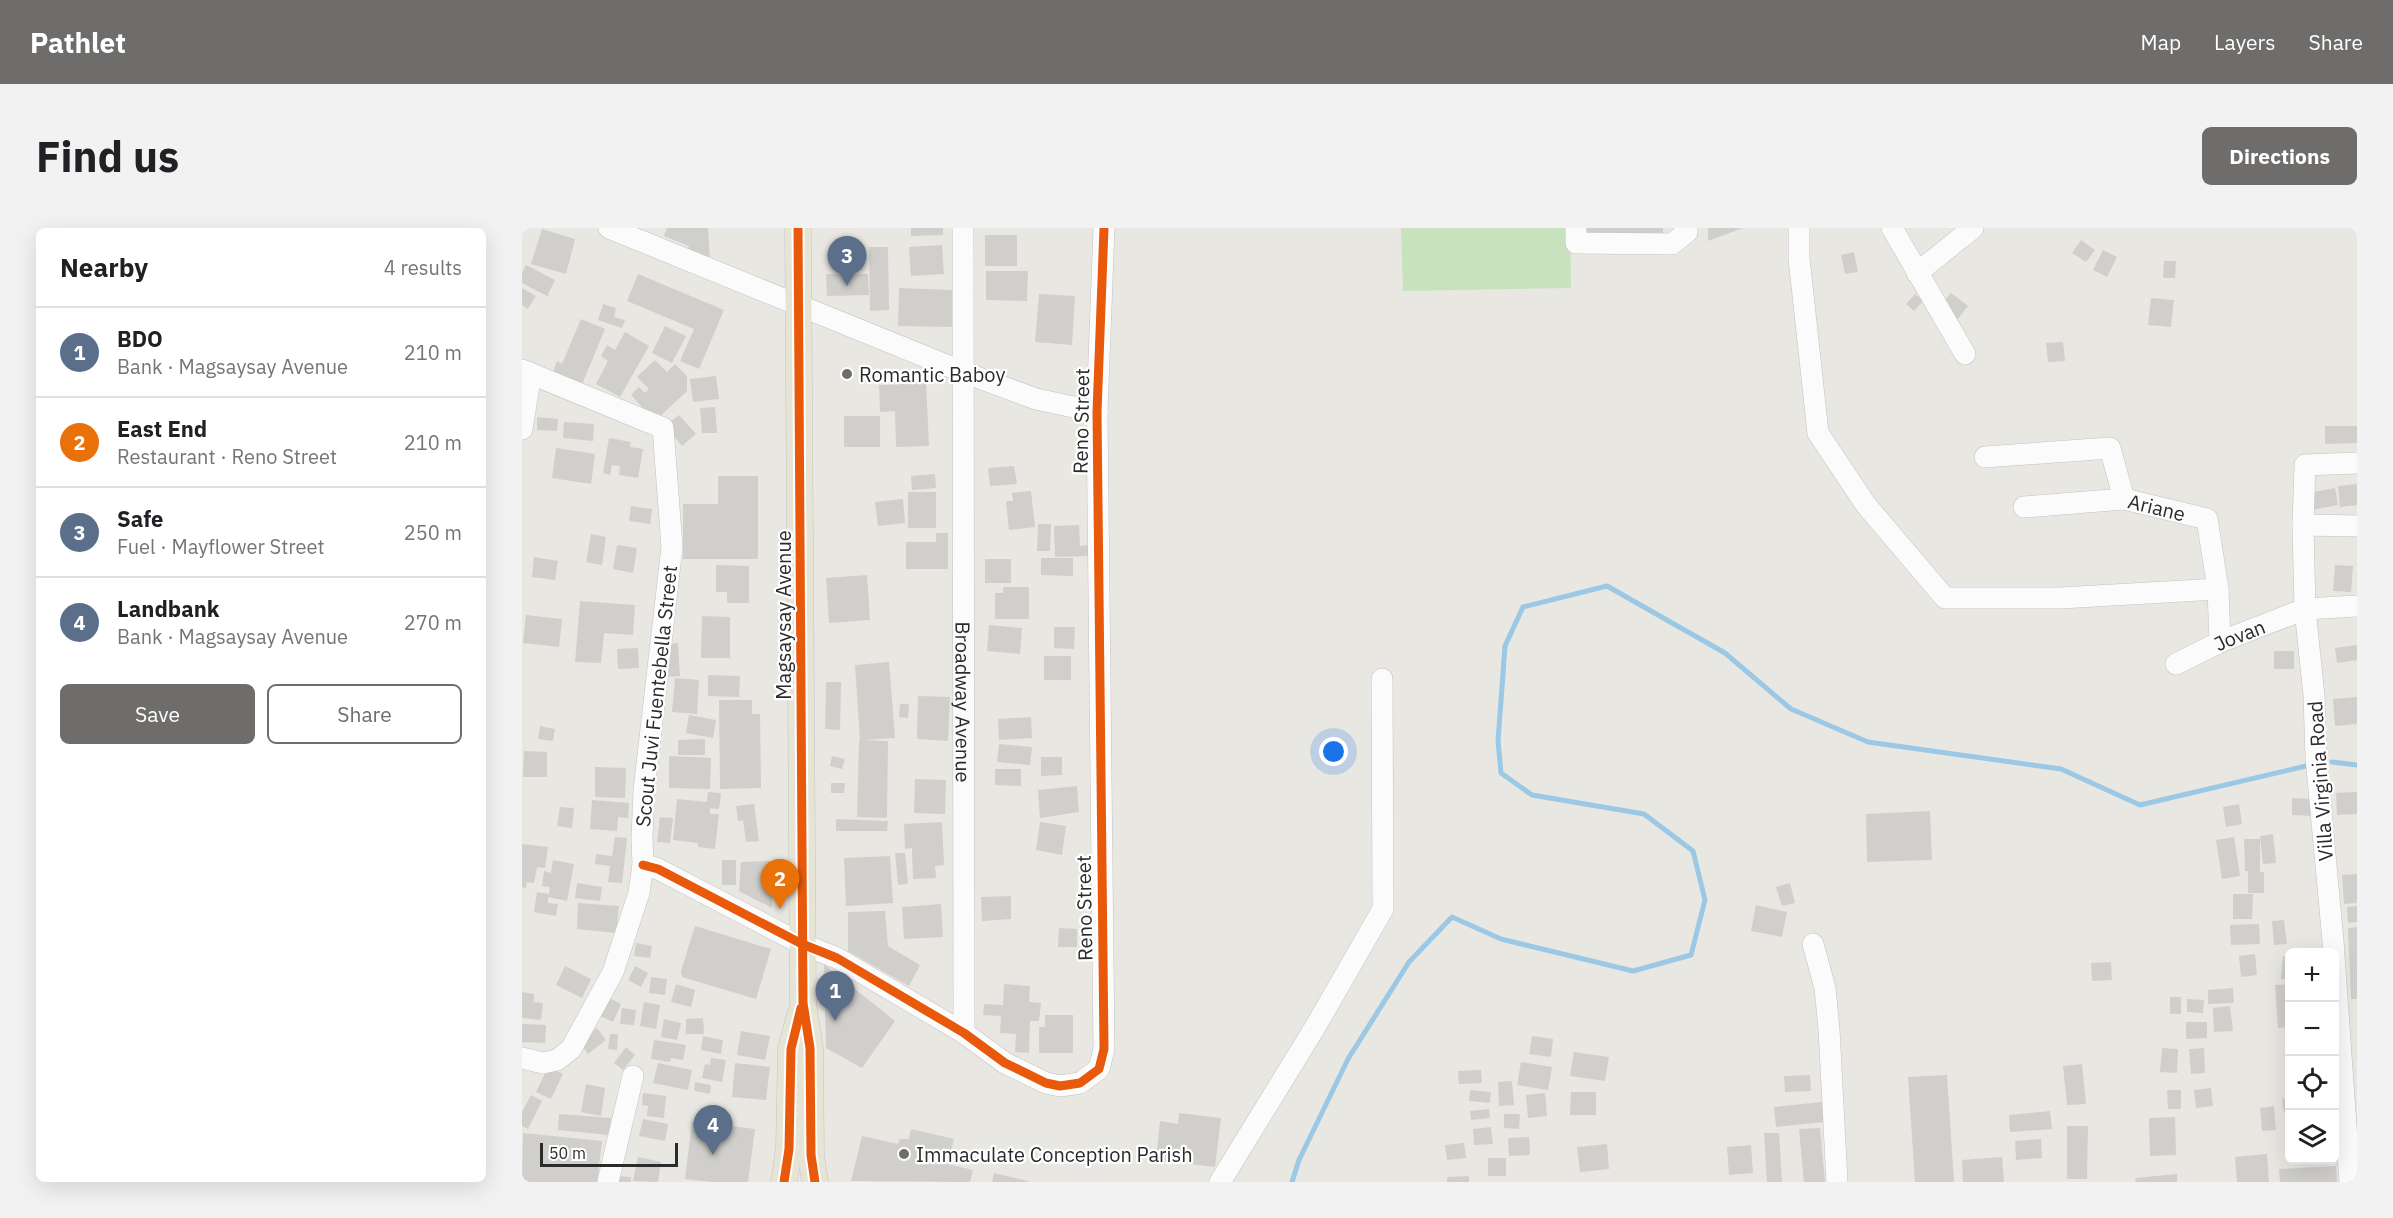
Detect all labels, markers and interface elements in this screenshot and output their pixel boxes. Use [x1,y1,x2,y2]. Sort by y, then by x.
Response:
text: Pathlet [30,24,126,61]
text: Map [2141,28,2181,56]
text: Layers [2214,28,2276,56]
text: Share [2309,28,2363,56]
button: Directions [2202,127,2357,185]
text: Find us [36,129,179,184]
pin: 3 [828,236,866,286]
text: Nearby [60,250,148,284]
text: 4 results [384,254,462,281]
text: BDO [117,324,163,353]
text: 1 [74,339,86,366]
text: 210 m [404,339,462,366]
text: Bank · Magsaysay Avenue [117,353,348,380]
place label: Romantic Baboy [859,361,1005,388]
marker: Romantic Baboy [840,367,854,381]
street label: Reno Street [1067,368,1095,474]
text: East End [117,414,207,443]
text: 2 [74,429,86,456]
text: 210 m [404,429,462,456]
text: Restaurant · Reno Street [117,443,337,470]
street label: Ariane [2125,487,2188,527]
text: Safe [117,504,163,533]
text: 3 [74,519,86,546]
text: 250 m [404,519,462,546]
street label: Magsaysay Avenue [770,530,797,700]
text: Fuel · Mayflower Street [117,533,324,560]
street label: Scout Juvi Fuentebella Street [629,564,683,828]
text: Landbank [117,594,219,623]
text: 4 [74,609,86,636]
text: 270 m [404,609,462,636]
street label: Jovan [2209,612,2269,657]
street label: Broadway Avenue [950,621,977,783]
text: Bank · Magsaysay Avenue [117,623,348,650]
button: Save [60,684,255,744]
button: Share [267,684,462,744]
street label: Villa Virginia Road [2301,700,2339,862]
your location [1319,737,1348,766]
street label: Reno Street [1070,855,1098,961]
pin: 2 [760,860,800,909]
map controls [2285,948,2339,1164]
button: + [2285,948,2339,1002]
pin: 1 [816,972,854,1021]
button: − [2285,1002,2339,1056]
button: locate [2285,1056,2339,1110]
pin: 4 [694,1106,732,1155]
button: layers [2285,1110,2339,1164]
scale bar [540,1140,678,1168]
place label: Immaculate Conception Parish [916,1141,1193,1168]
text: 50 m [549,1143,586,1163]
marker: Immaculate Conception Parish [897,1147,911,1161]

